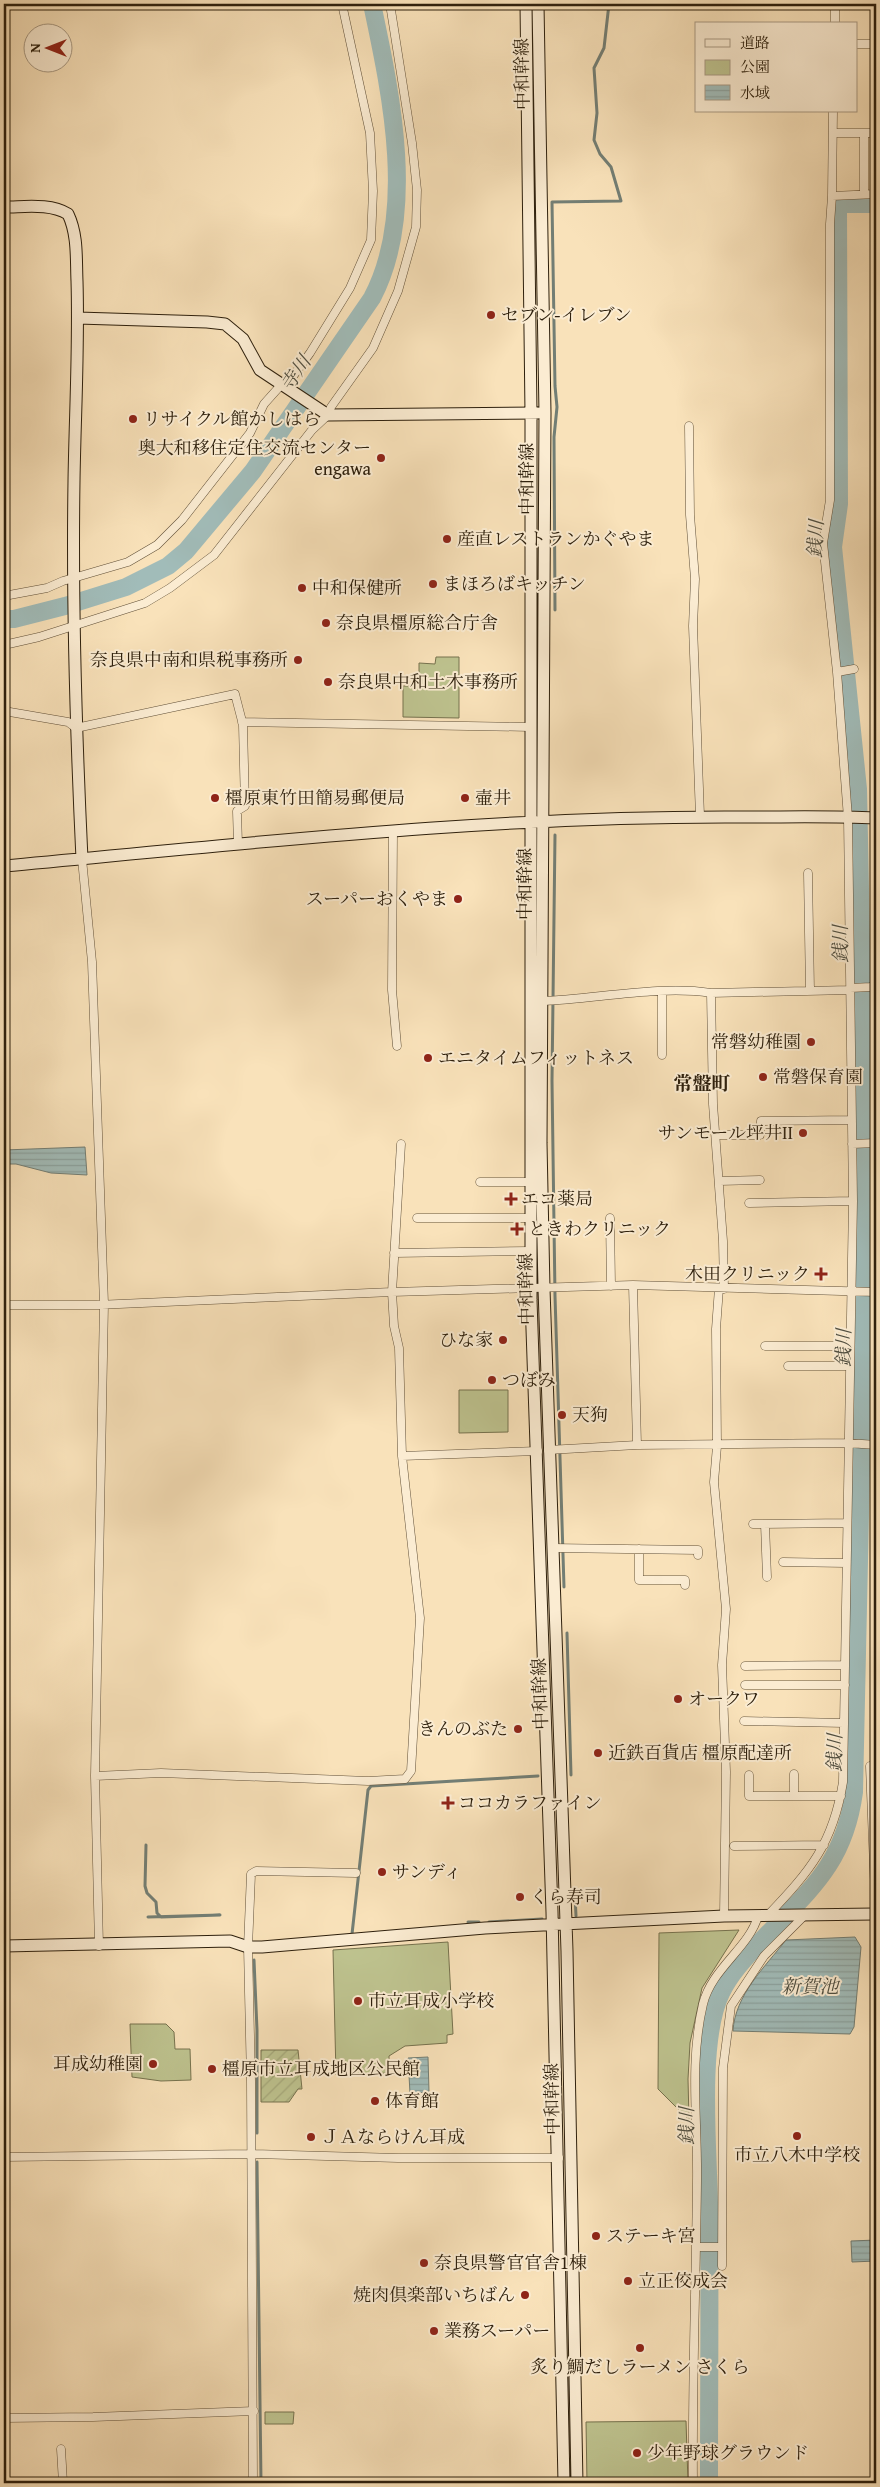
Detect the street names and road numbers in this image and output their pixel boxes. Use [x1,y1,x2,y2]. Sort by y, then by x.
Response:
street label: 中和幹線 [507,38,536,110]
street label: 中和幹線 [513,443,540,515]
street label: 中和幹線 [511,848,538,920]
street label: 中和幹線 [511,1253,540,1325]
street label: 中和幹線 [525,1658,554,1730]
street label: 中和幹線 [537,2063,566,2135]

